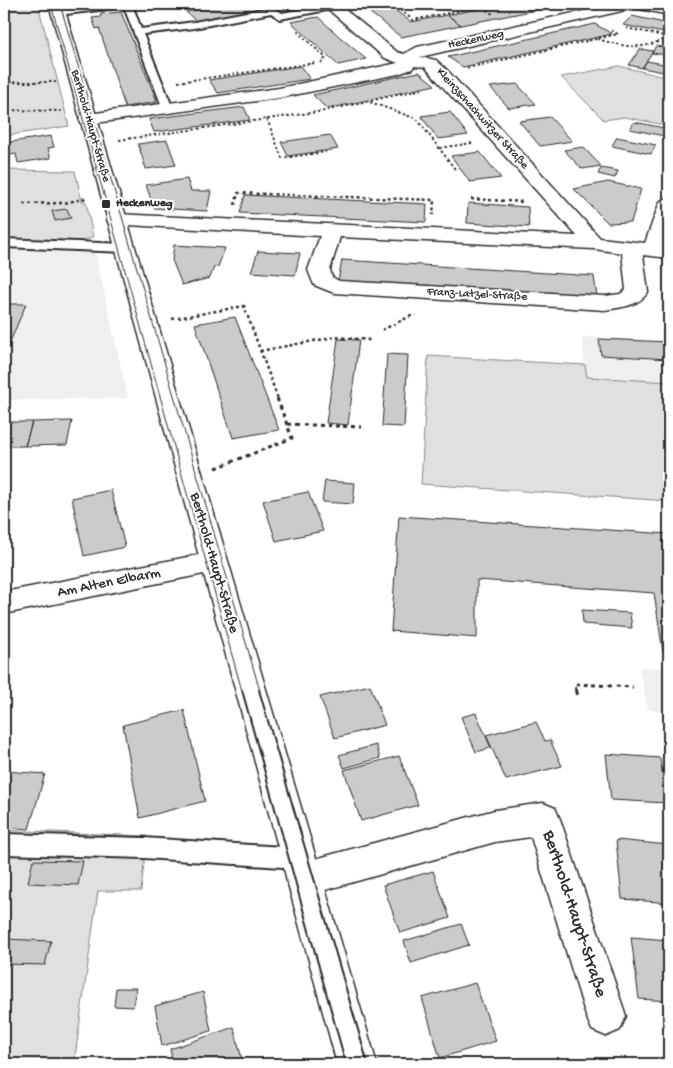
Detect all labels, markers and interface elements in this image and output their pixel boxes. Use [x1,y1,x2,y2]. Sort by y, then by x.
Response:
street label: Heckenweg [447,27,505,53]
street label: Kleinzschachwitzer Straße [433,65,532,173]
street label: Berthold-Haupt-Straße [67,67,113,185]
place label: Heckenweg [116,197,173,211]
marker: Heckenweg [100,198,112,210]
street label: Franz-Latzel-Straße [425,285,528,305]
street label: Berthold-Haupt-Straße [185,490,243,636]
street label: Am Alten Elbarm [56,564,162,602]
street label: Berthold-Haupt-Straße [537,827,611,1001]

